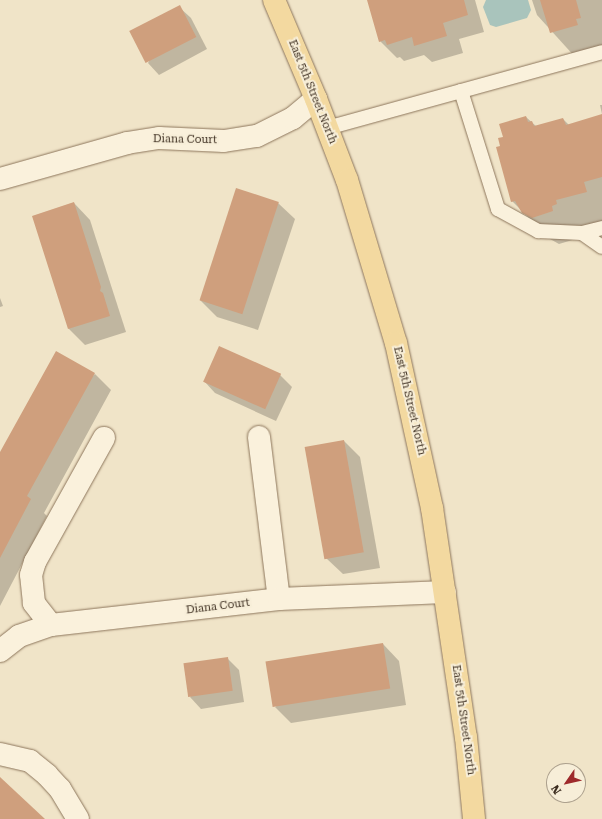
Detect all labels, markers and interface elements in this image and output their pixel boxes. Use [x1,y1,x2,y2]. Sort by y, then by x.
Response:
street label: East 5th Street North [285,38,339,146]
street label: Diana Court [153,133,217,147]
street label: East 5th Street North [390,345,428,457]
street label: Diana Court [185,597,251,617]
street label: East 5th Street North [449,664,477,776]
north arrow [546,763,586,803]
text: N [549,782,564,797]

